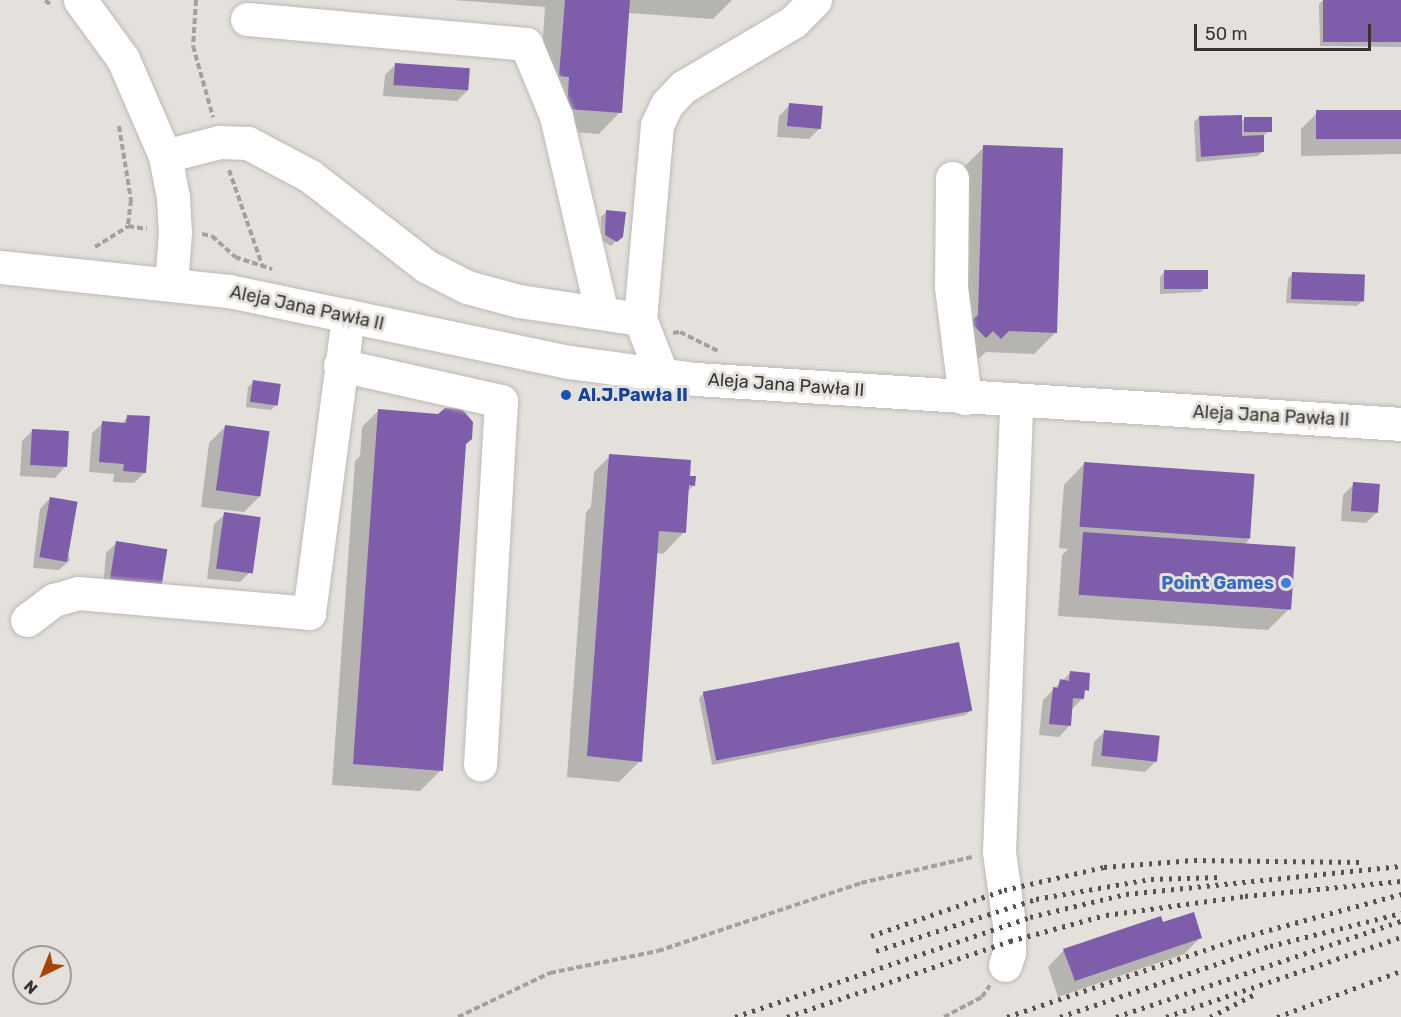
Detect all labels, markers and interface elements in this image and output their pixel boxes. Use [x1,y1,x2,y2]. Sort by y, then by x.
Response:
scale bar [1197,12,1374,50]
text: 50 m [1205,23,1248,45]
street label: Aleja Jana Pawła II [228,281,386,335]
street label: Aleja Jana Pawła II [707,369,865,401]
place label: Al.J.Pawła II [578,384,688,406]
marker: Al.J.Pawła II [559,388,573,402]
street label: Aleja Jana Pawła II [1192,401,1350,431]
place label: Point Games [1161,572,1274,594]
marker: Point Games [1279,576,1293,590]
north arrow [12,945,72,1005]
text: N [20,976,41,998]

